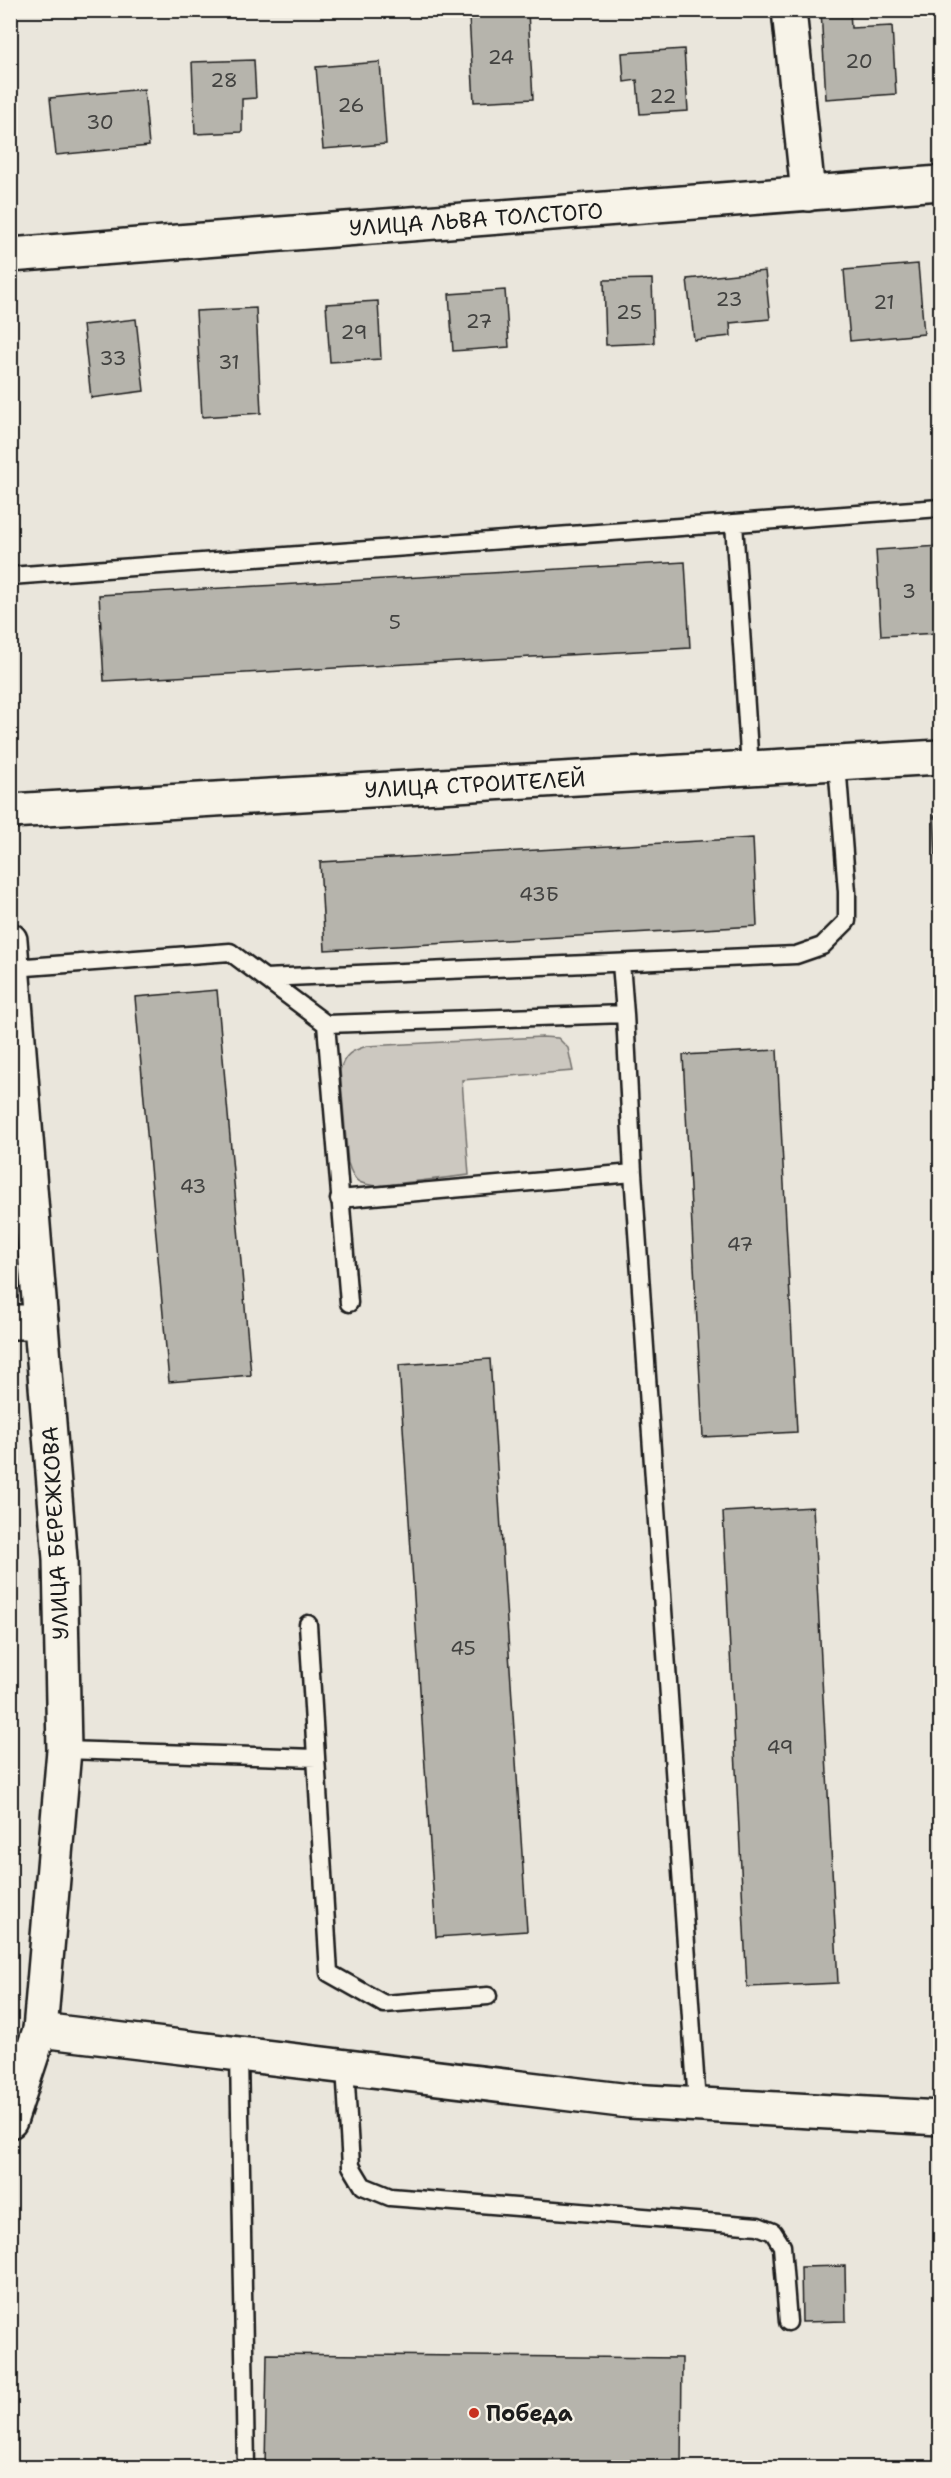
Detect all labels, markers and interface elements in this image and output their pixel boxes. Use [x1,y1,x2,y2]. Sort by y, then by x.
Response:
house number: 24 [488,44,514,70]
house number: 20 [845,48,873,74]
house number: 28 [210,67,238,93]
house number: 22 [650,83,677,109]
house number: 26 [337,92,365,118]
house number: 30 [86,109,114,135]
street label: УЛИЦА ЛЬВА ТОЛСТОГО [348,196,604,243]
house number: 23 [716,286,742,312]
house number: 21 [873,289,895,315]
house number: 25 [616,299,642,325]
house number: 27 [466,308,492,334]
house number: 29 [341,319,367,345]
house number: 33 [100,345,126,371]
house number: 31 [218,349,240,375]
house number: 3 [902,578,916,604]
house number: 5 [389,609,401,635]
street label: УЛИЦА СТРОИТЕЛЕЙ [364,764,586,805]
house number: 43Б [519,881,559,907]
house number: 43 [180,1173,206,1199]
house number: 47 [727,1231,753,1257]
street label: УЛИЦА БЕРЕЖКОВА [35,1425,76,1641]
house number: 45 [450,1635,476,1661]
house number: 49 [766,1734,794,1760]
place label: Победа [486,2399,573,2428]
marker: Победа [467,2406,481,2420]

